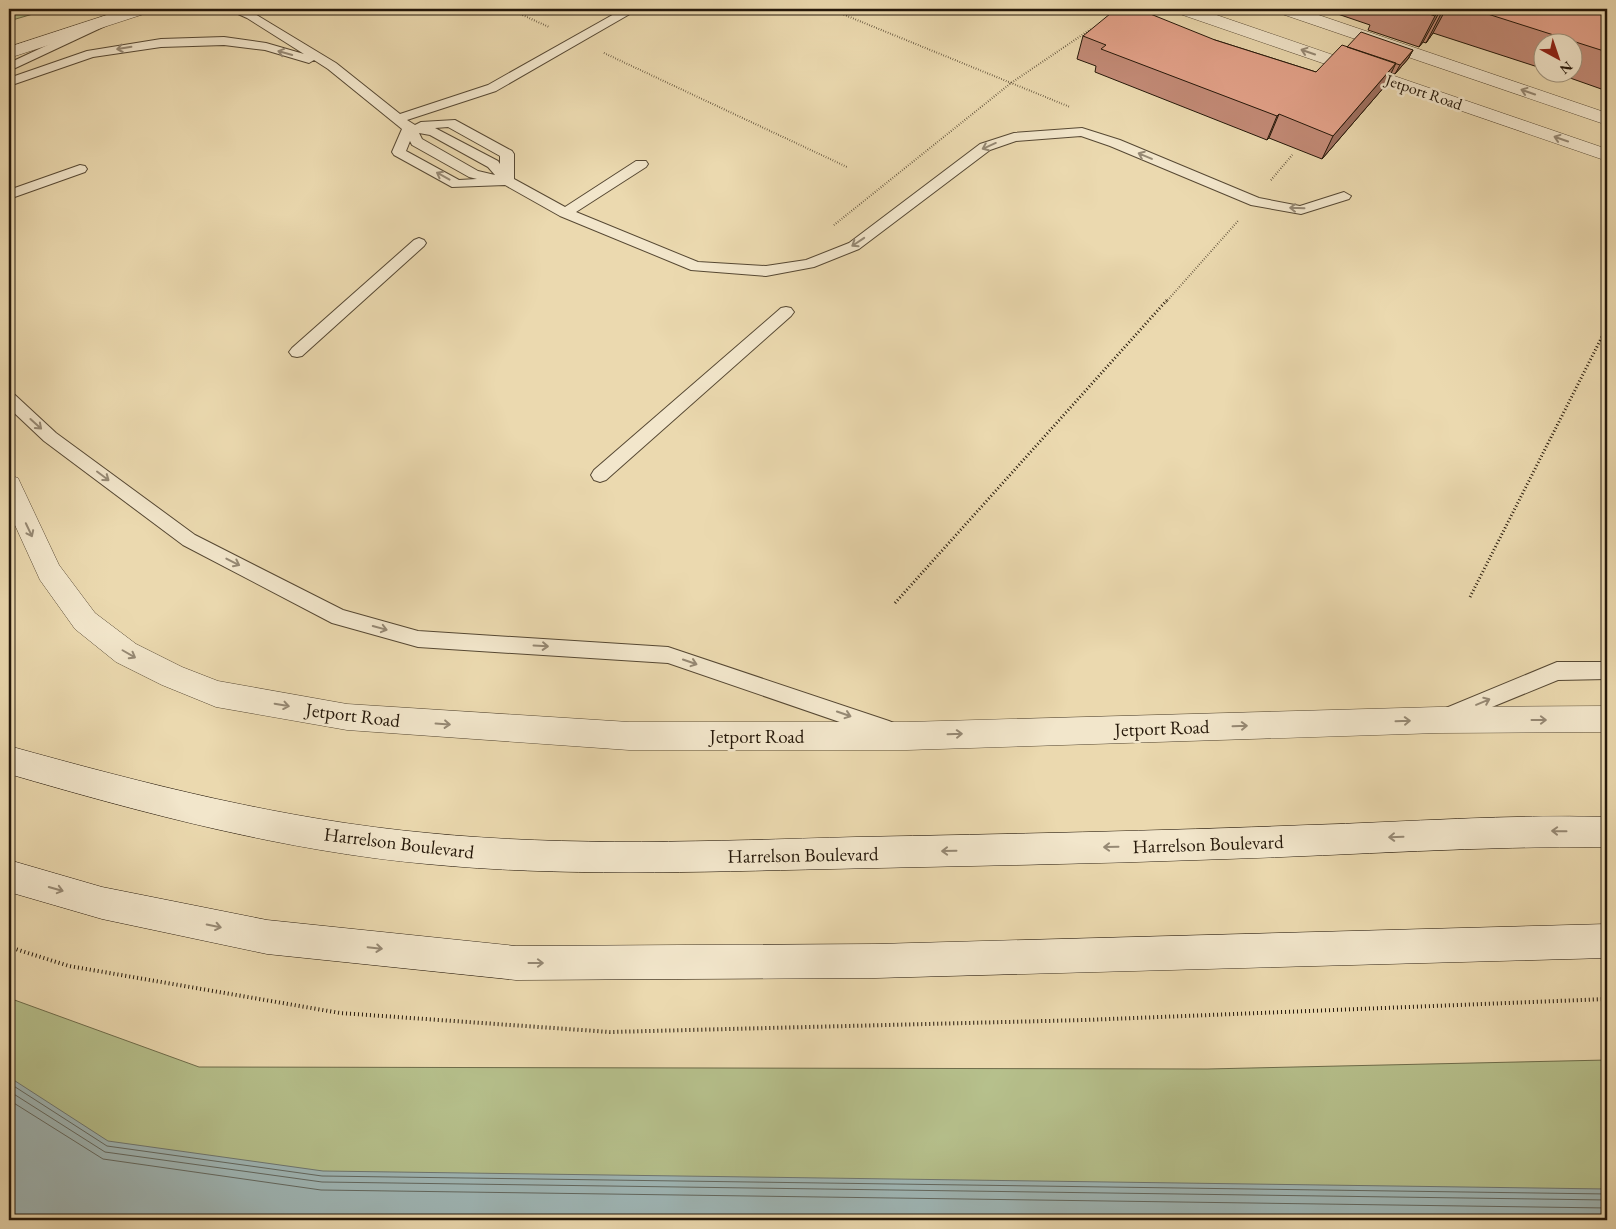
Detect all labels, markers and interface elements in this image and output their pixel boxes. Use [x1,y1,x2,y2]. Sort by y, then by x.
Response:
north arrow [1534,32,1584,82]
one-way arrow [116,44,132,54]
one-way arrow [277,47,293,57]
one-way arrow [1301,47,1317,56]
text: N [1556,57,1576,79]
street label: Jetport Road [1381,68,1466,115]
one-way arrow [1520,86,1536,96]
one-way arrow [1554,134,1569,143]
one-way arrow [982,142,997,152]
one-way arrow [1138,150,1153,160]
one-way arrow [436,171,450,181]
one-way arrow [1290,203,1306,213]
one-way arrow [851,237,865,247]
one-way arrow [29,418,42,430]
one-way arrow [96,471,110,481]
one-way arrow [25,522,35,537]
one-way arrow [225,557,240,567]
one-way arrow [372,624,388,634]
one-way arrow [533,641,549,650]
one-way arrow [121,649,136,659]
one-way arrow [682,658,697,667]
one-way arrow [1475,696,1490,706]
street label: Jetport Road [302,697,402,733]
one-way arrow [273,701,289,711]
one-way arrow [836,710,852,720]
street label: Jetport Road [1112,714,1210,742]
one-way arrow [1530,715,1547,725]
one-way arrow [1394,717,1410,726]
one-way arrow [434,719,450,728]
one-way arrow [1232,721,1248,730]
street label: Jetport Road [708,724,805,749]
one-way arrow [947,729,963,739]
street label: Harrelson Boulevard [322,821,476,865]
one-way arrow [1551,826,1567,836]
street label: Harrelson Boulevard [1132,829,1284,859]
one-way arrow [1388,833,1404,842]
street label: Harrelson Boulevard [727,841,879,869]
one-way arrow [1104,842,1120,852]
one-way arrow [941,846,958,856]
one-way arrow [47,885,63,895]
one-way arrow [205,922,221,931]
one-way arrow [366,943,382,953]
one-way arrow [528,958,544,968]

